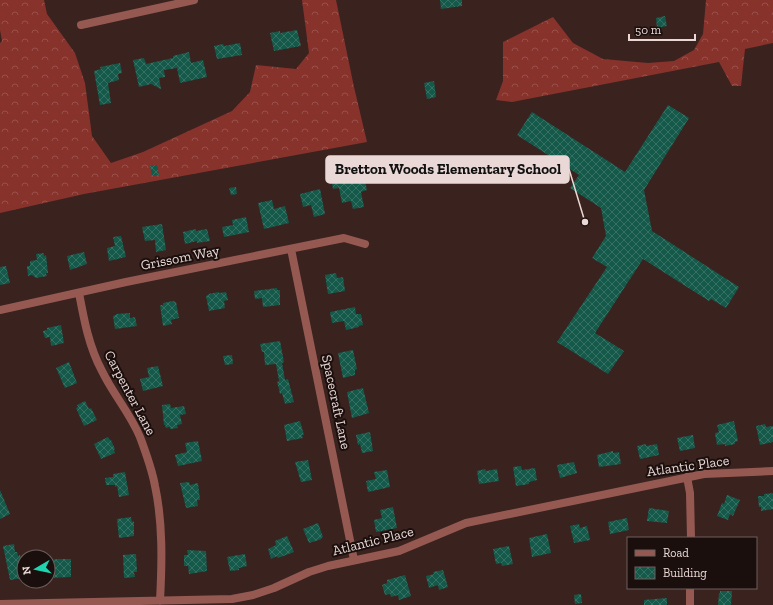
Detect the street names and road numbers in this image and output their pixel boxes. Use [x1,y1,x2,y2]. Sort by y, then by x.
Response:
street label: Grissom Way [139,242,222,274]
street label: Carpenter Lane [101,348,160,439]
street label: Spacecraft Lane [318,353,354,451]
street label: Atlantic Place [646,452,731,480]
street label: Atlantic Place [331,523,416,559]

